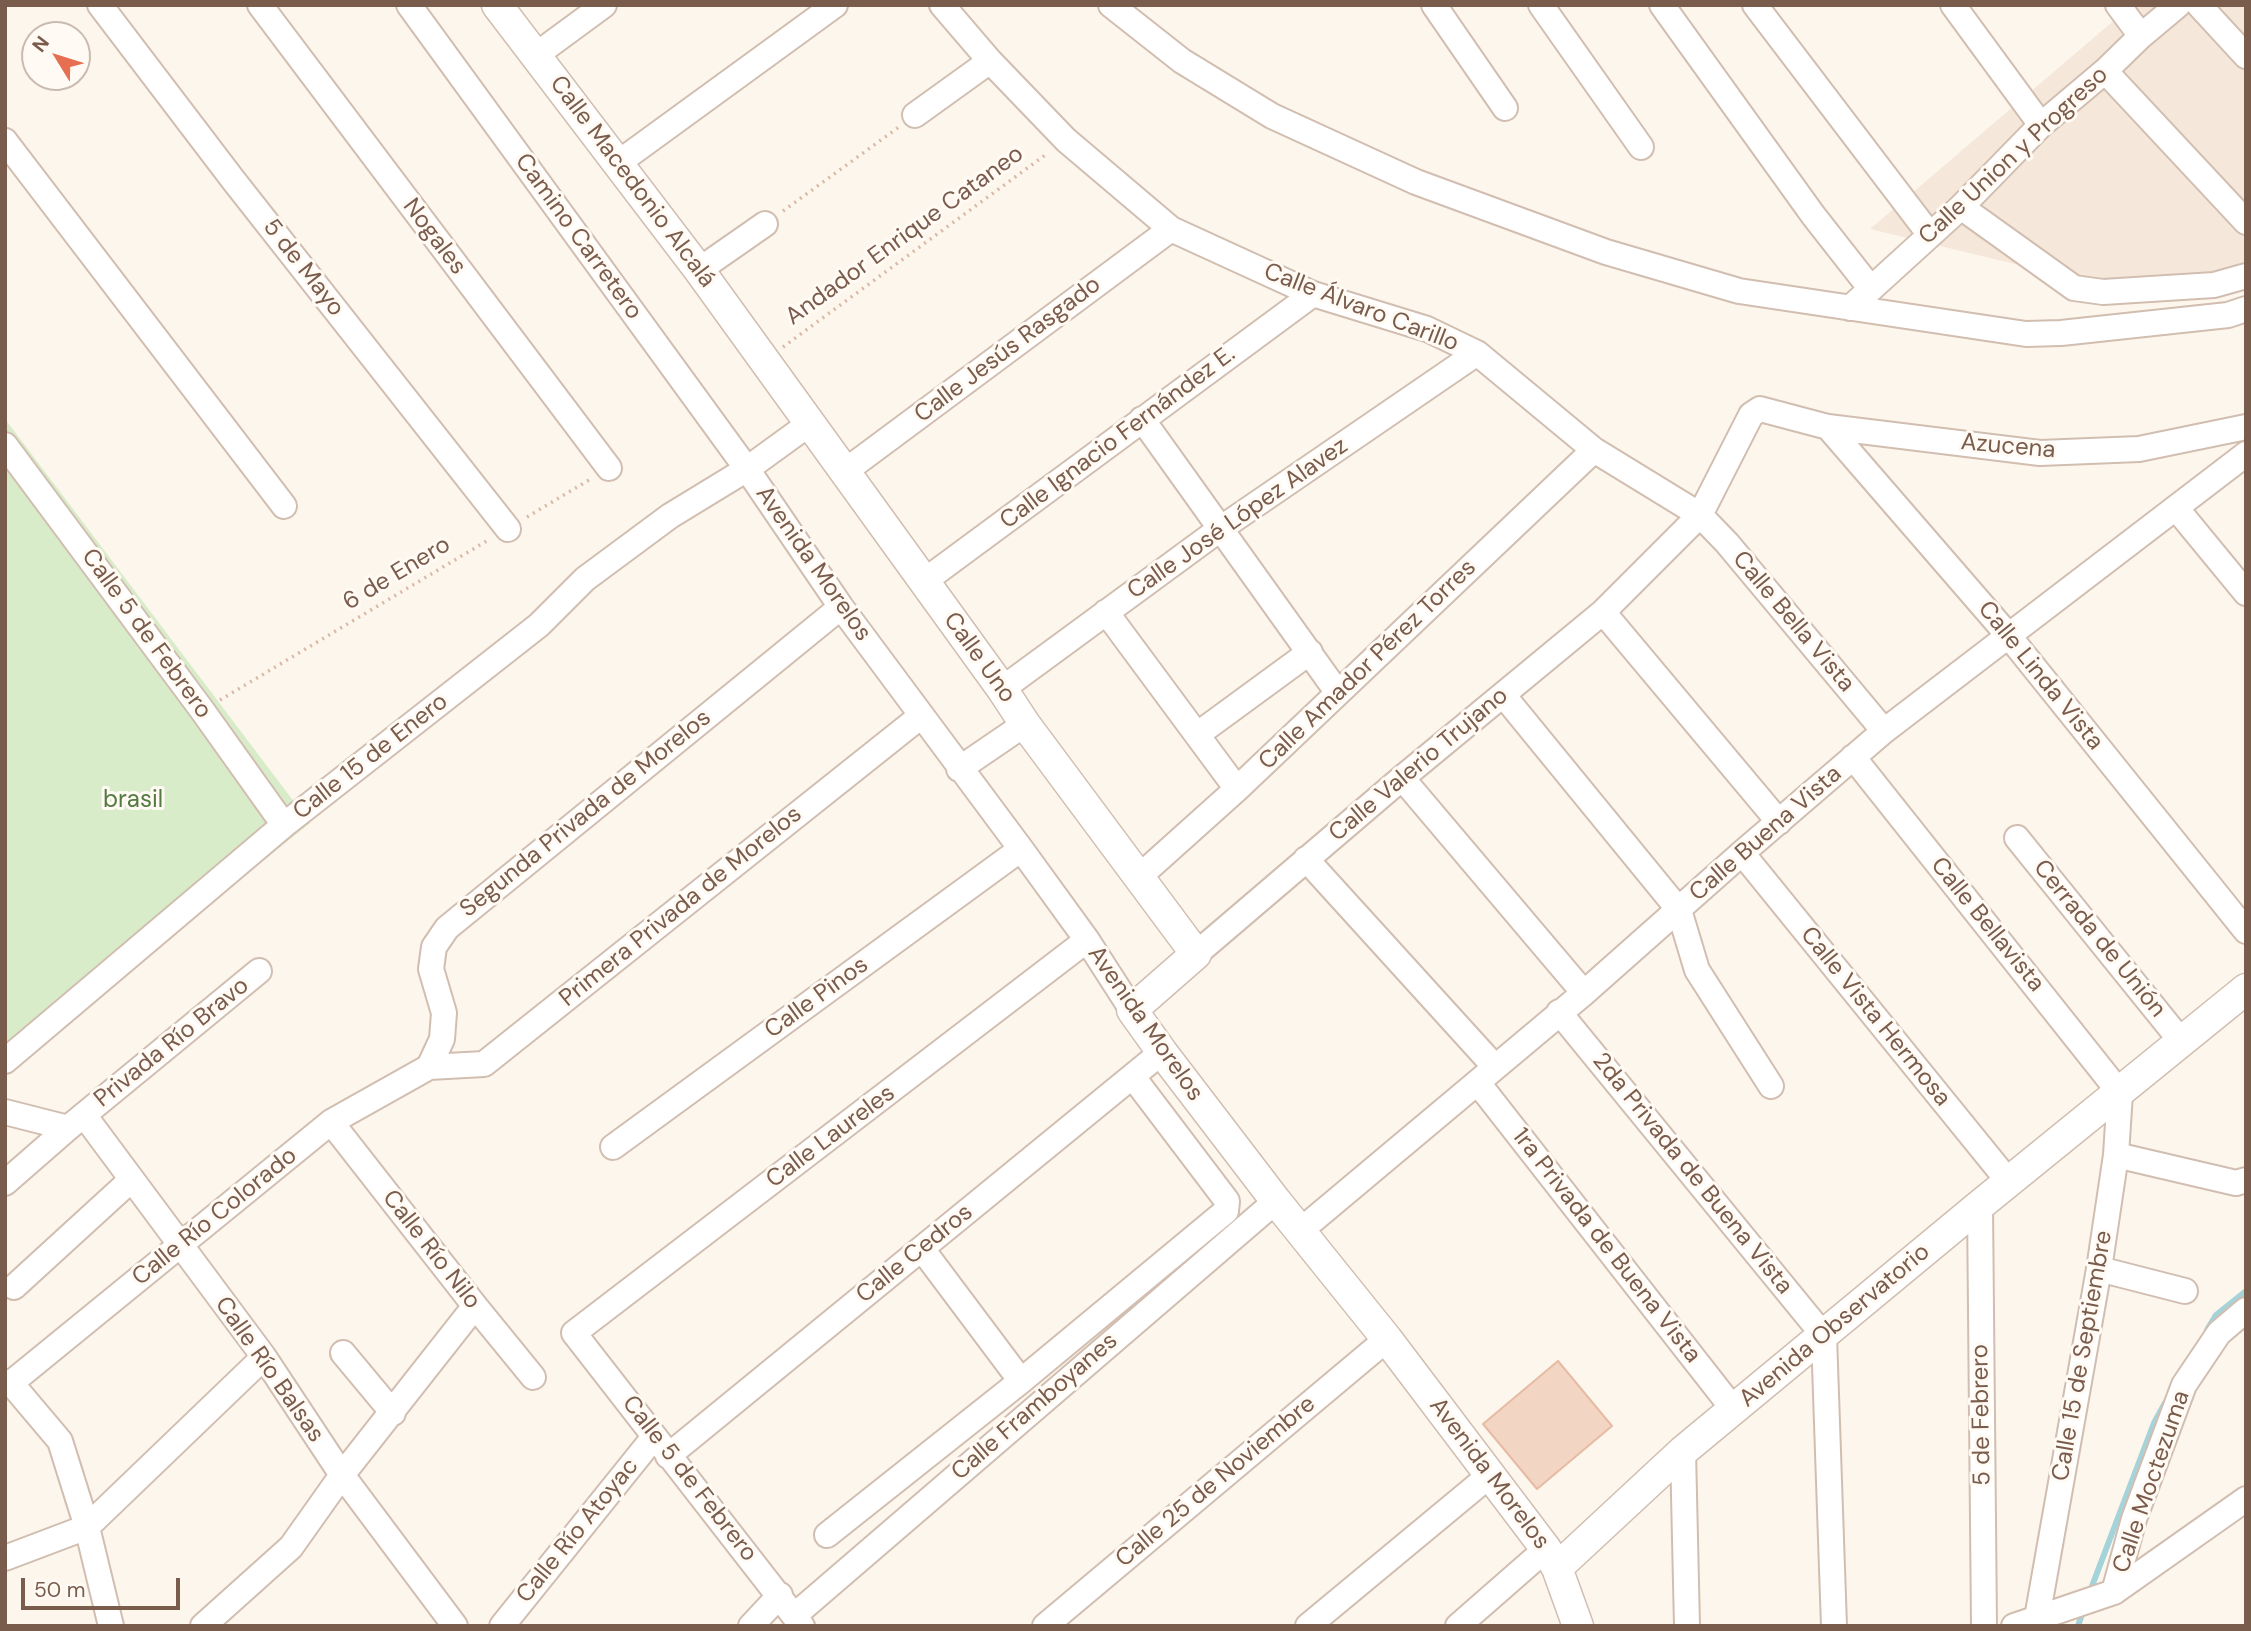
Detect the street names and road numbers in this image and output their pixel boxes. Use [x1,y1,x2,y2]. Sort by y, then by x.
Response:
street label: Calle Union y Progreso [1913,61,2115,251]
street label: Calle Macedonio Alcalá [543,71,721,293]
street label: Andador Enrique Cataneo [780,140,1030,332]
street label: Camino Carretero [508,148,648,326]
street label: Nogales [396,193,472,281]
street label: 5 de Mayo [256,214,350,322]
street label: Calle Álvaro Carillo [1260,258,1462,358]
street label: Calle Jesús Rasgado [909,271,1107,429]
street label: Calle Ignacio Fernández E. [995,340,1241,536]
street label: Azucena [1959,429,2057,465]
street label: Calle José López Alavez [1122,432,1354,606]
street label: Avenida Morelos [749,481,877,647]
street label: 6 de Enero [338,531,456,617]
street label: Calle 5 de Febrero [75,544,217,724]
street label: Calle Bella Vista [1726,546,1860,698]
street label: Calle Amador Pérez Torres [1253,554,1483,776]
street label: Calle Linda Vista [1971,596,2109,756]
street label: Calle Uno [937,607,1021,709]
street label: Calle Valerio Trujano [1324,682,1514,848]
street label: Calle 15 de Enero [288,688,454,826]
street label: Segunda Privada de Morelos [455,704,717,924]
street label: Calle Buena Vista [1684,760,1848,908]
street label: Primera Privada de Morelos [554,800,808,1014]
street label: Calle Bellavista [1924,852,2050,998]
street label: Cerrada de Unión [2027,854,2171,1024]
street label: Calle Vista Hermosa [1794,921,1956,1113]
street label: Avenida Morelos [1081,941,1209,1107]
street label: Calle Pinos [760,951,874,1045]
street label: Privada Río Bravo [89,972,255,1114]
street label: 2da Privada de Buena Vista [1586,1048,1798,1300]
street label: Calle Laureles [761,1079,901,1195]
street label: 1ra Privada de Buena Vista [1505,1123,1707,1369]
street label: Calle Río Colorado [127,1142,303,1292]
street label: Calle Río Nilo [376,1185,486,1315]
street label: Calle Cedros [851,1198,979,1310]
street label: Calle 15 de Septiembre [2047,1228,2119,1484]
street label: Avenida Observatorio [1734,1238,1936,1414]
street label: Calle Río Balsas [208,1292,330,1448]
street label: Calle Framboyanes [946,1327,1124,1487]
street label: 5 de Febrero [1966,1344,1998,1486]
street label: Calle Moctezuma [2107,1387,2197,1577]
street label: Calle 5 de Febrero [615,1390,763,1568]
street label: Calle 25 de Noviembre [1110,1390,1322,1574]
street label: Avenida Morelos [1423,1392,1555,1556]
street label: Calle Río Atoyac [511,1453,645,1609]

